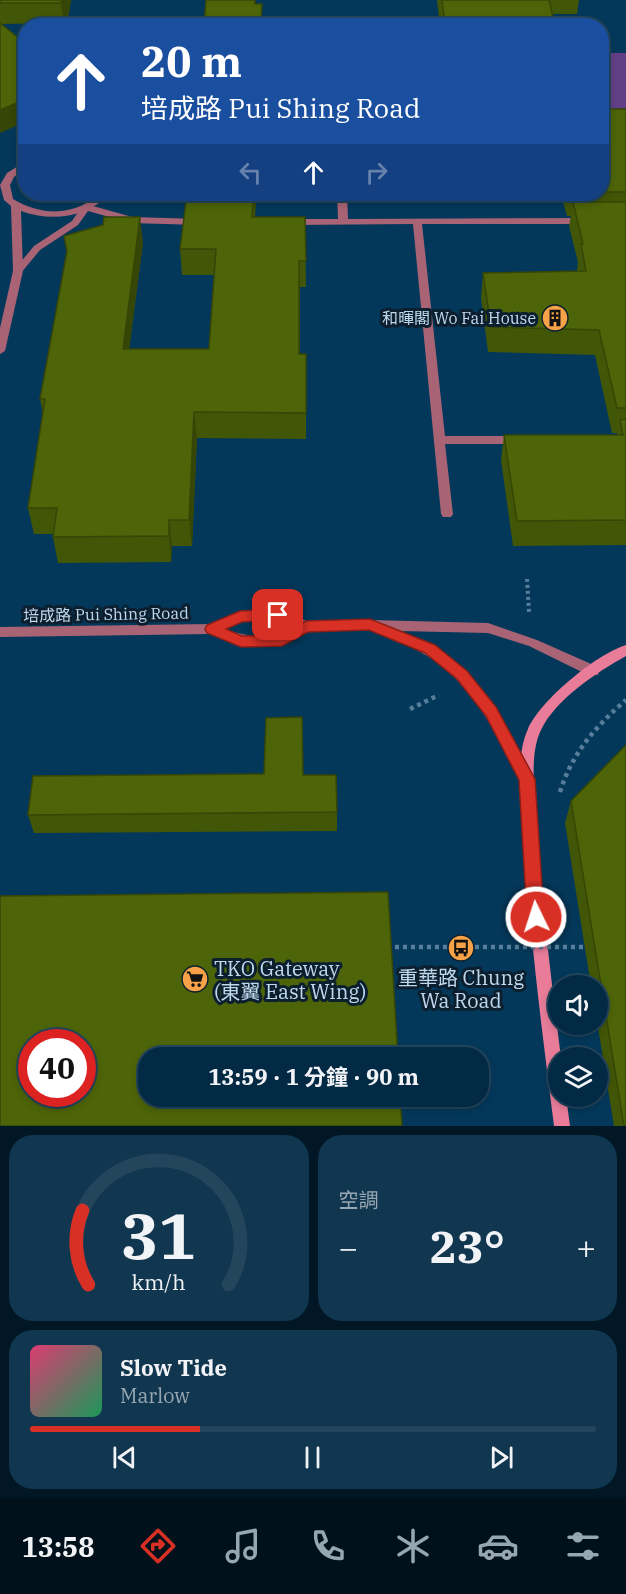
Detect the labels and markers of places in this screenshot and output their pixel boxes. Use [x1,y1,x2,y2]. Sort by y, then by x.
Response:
building icon: 和暉閣 Wo Fai House [540,303,570,333]
place label: 和暉閣 Wo Fai House [382,308,536,328]
pin [252,589,303,640]
bus stop icon: 重華路 Chung Wa Road [446,933,476,963]
place label: TKO Gateway (東翼 East Wing) [214,955,366,1005]
supermarket icon: TKO Gateway (東翼 East Wing) [180,964,210,994]
place label: 重華路 Chung Wa Road [398,964,524,1014]

